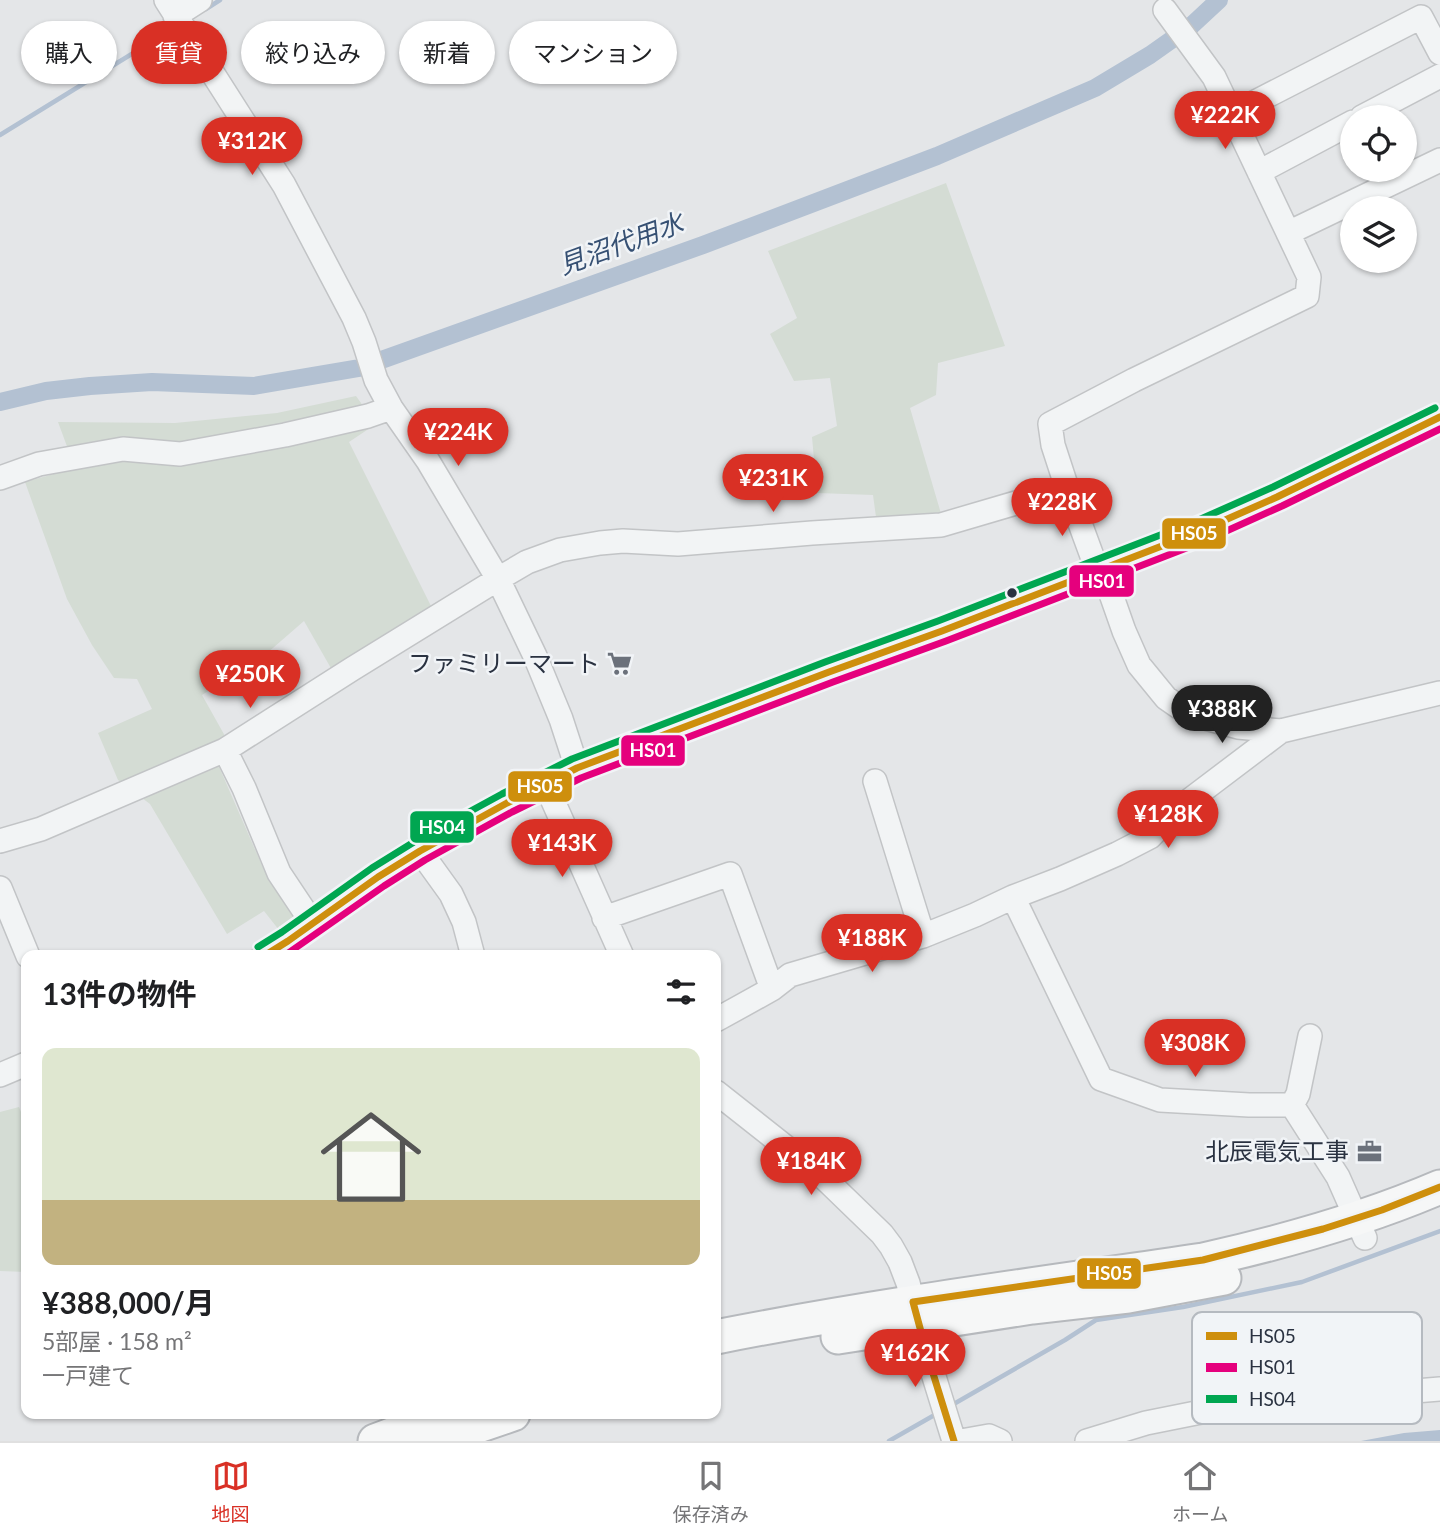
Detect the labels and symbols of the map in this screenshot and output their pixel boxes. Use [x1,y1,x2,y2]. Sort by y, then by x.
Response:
pin: ¥222K [1176,92,1274,151]
pin: ¥312K [203,118,301,177]
water label: 見沼代用水 [554,205,690,280]
pin: ¥224K [409,408,507,468]
pin: ¥231K [724,454,822,514]
pin: ¥228K [1013,478,1111,538]
line badge: HS05 [1161,517,1227,550]
text: HS05 [1170,521,1218,544]
line badge: HS01 [1068,564,1135,598]
text: HS01 [1078,569,1126,592]
unlabelled marker [1005,586,1019,600]
place label: ファミリーマート [408,648,600,677]
pin: ¥250K [201,650,299,710]
supermarket icon: ファミリーマート [606,650,634,678]
pin: ¥388K [1173,686,1271,745]
line badge: HS01 [620,734,686,767]
text: HS01 [629,738,677,761]
line badge: HS05 [507,770,573,803]
text: HS05 [516,774,564,797]
pin: ¥128K [1119,790,1217,850]
line badge: HS04 [409,810,475,844]
text: HS04 [418,815,466,838]
pin: ¥143K [513,820,611,879]
pin: ¥188K [823,914,921,974]
pin: ¥308K [1146,1020,1244,1079]
place label: 北辰電気工事 [1205,1136,1349,1165]
pin: ¥184K [762,1138,860,1197]
office icon: 北辰電気工事 [1355,1138,1383,1166]
line badge: HS05 [1076,1257,1142,1290]
text: HS05 [1085,1261,1133,1284]
legend [1192,1312,1422,1424]
text: HS05 [1249,1324,1296,1347]
pin: ¥162K [866,1330,964,1389]
text: HS01 [1249,1355,1296,1378]
text: HS04 [1249,1387,1296,1410]

